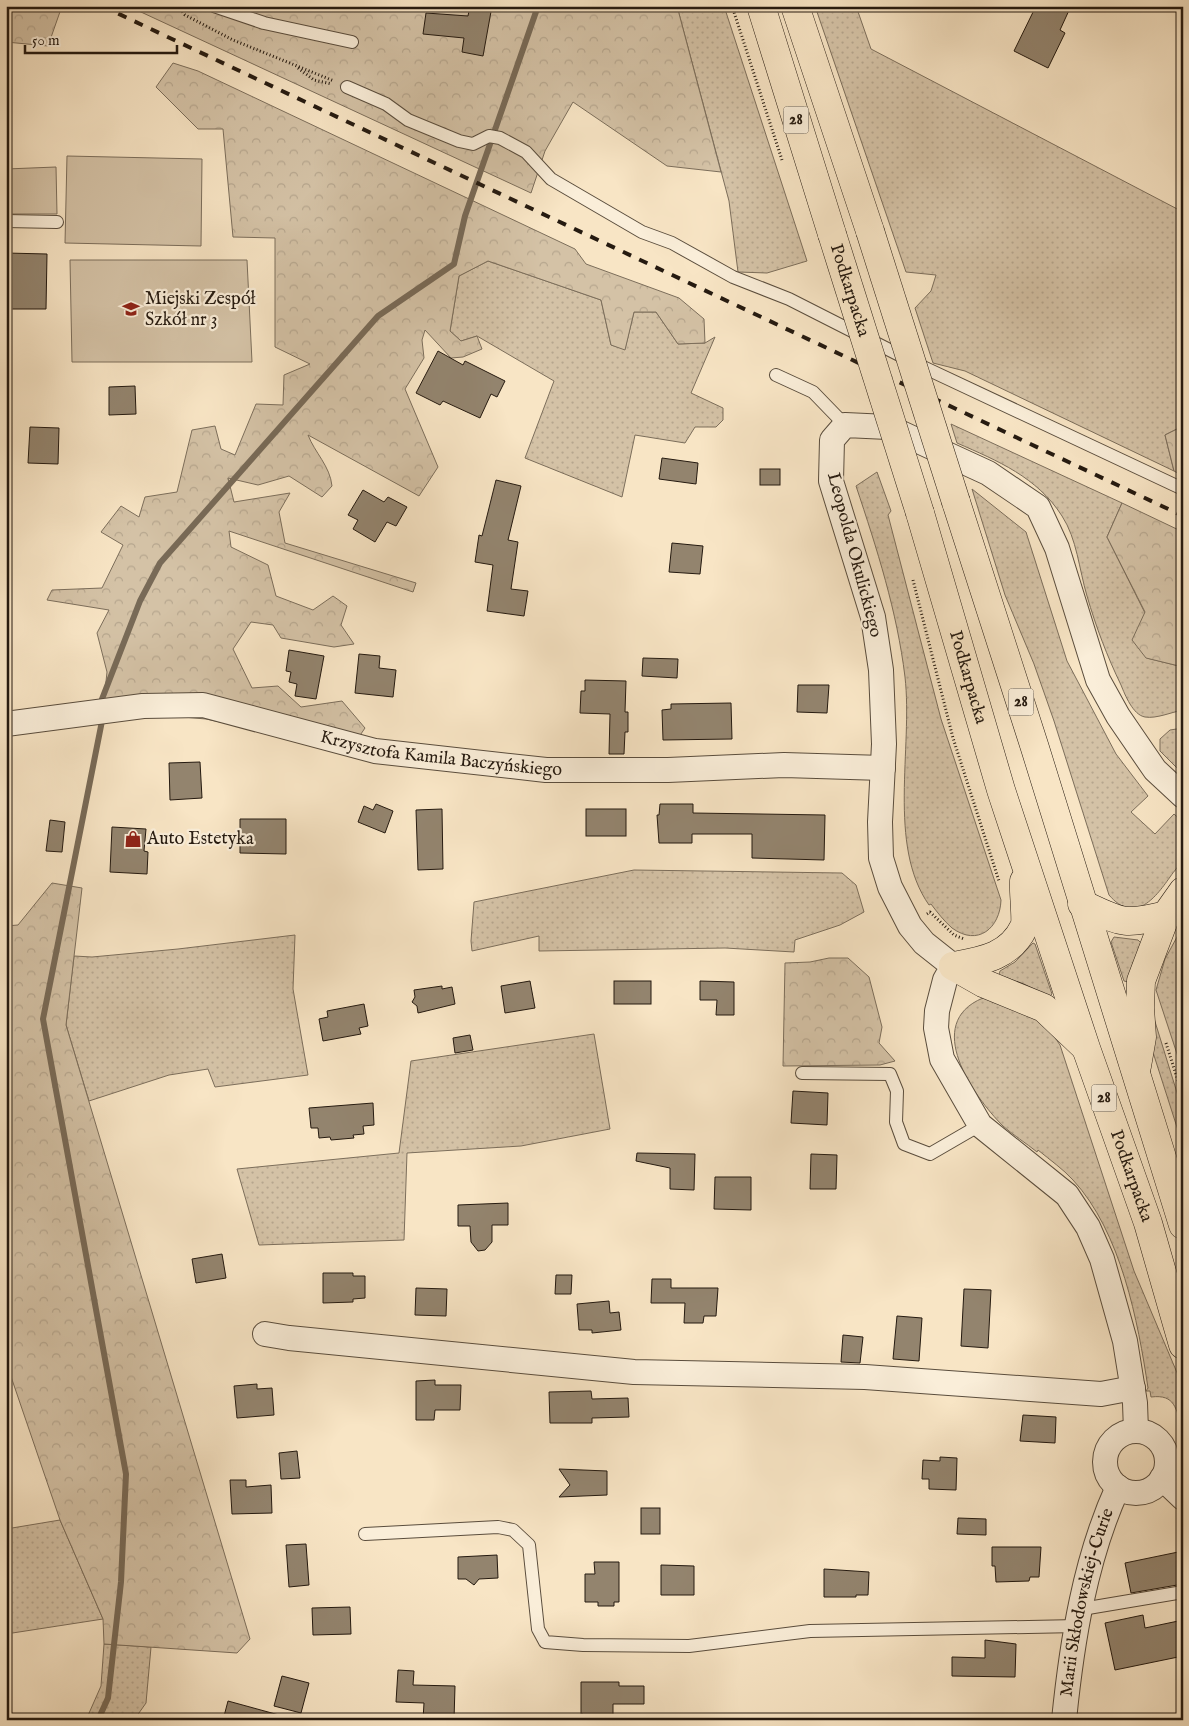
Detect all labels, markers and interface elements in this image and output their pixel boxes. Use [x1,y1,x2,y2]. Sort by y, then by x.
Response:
scale bar [25,22,178,54]
text: 50 m [32,31,60,50]
road number: 28 [784,106,808,134]
street label: Podkarpacka [824,241,875,340]
place label: Miejski Zespół Szkół nr 3 [145,288,256,332]
school or university icon: Miejski Zespół Szkół nr 3 [121,299,141,319]
street label: Leopolda Okulickiego [821,470,887,640]
street label: Podkarpacka [943,628,993,727]
road number: 28 [1008,689,1034,716]
street label: Krzysztofa Kamila Baczyńskiego [318,725,562,782]
place label: Auto Estetyka [146,828,254,851]
shop icon: Auto Estetyka [123,829,143,849]
road number: 28 [1092,1084,1116,1112]
street label: Podkarpacka [1104,1127,1158,1225]
street label: Marii Skłodowskiej-Curie [1055,1505,1119,1698]

